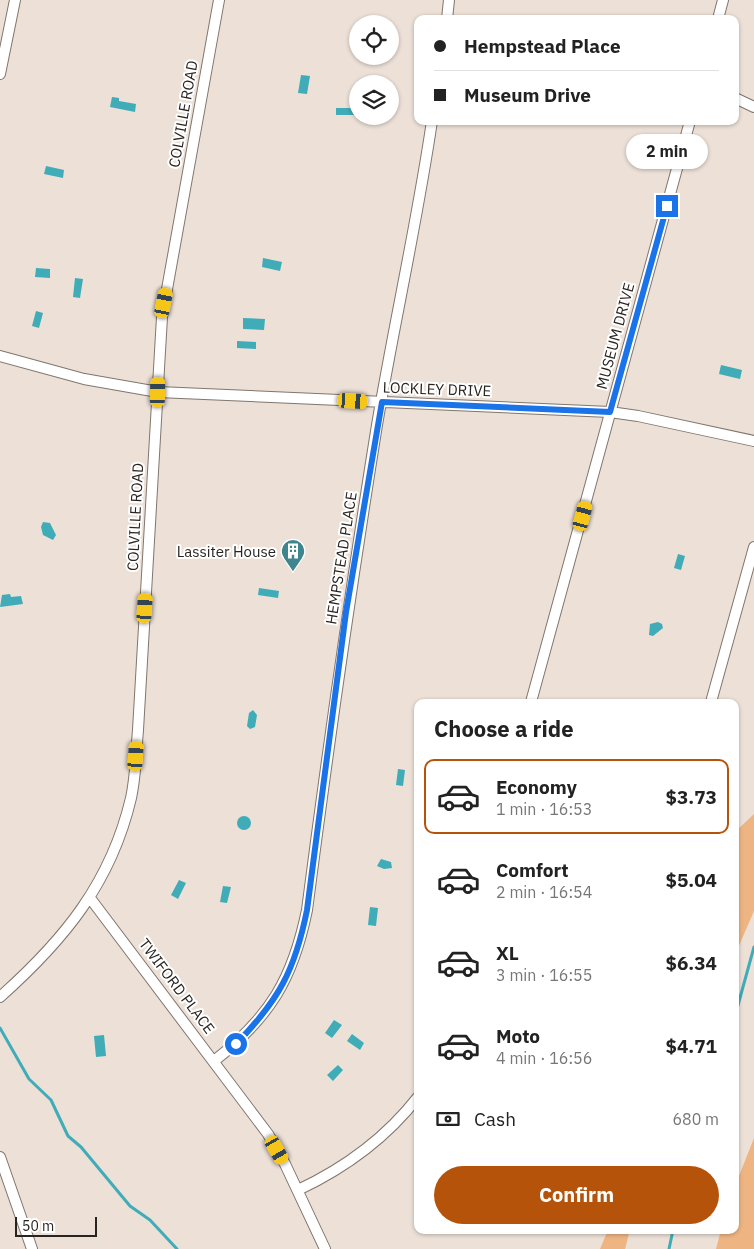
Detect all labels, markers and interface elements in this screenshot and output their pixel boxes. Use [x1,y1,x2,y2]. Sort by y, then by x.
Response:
map controls [349,15,399,125]
button: locate [349,15,399,65]
text: Hempstead Place [464,34,621,58]
street label: COLVILLE ROAD [164,59,202,169]
button: layers [349,75,399,125]
text: Museum Drive [464,83,591,107]
callout: 2 min [626,134,708,168]
text: 2 min [646,141,688,161]
route end [656,195,678,217]
street label: MUSEUM DRIVE [592,281,638,391]
car [153,287,174,319]
car [150,377,165,407]
street label: LOCKLEY DRIVE [382,378,492,400]
car [337,393,368,409]
street label: COLVILLE ROAD [123,462,147,572]
street label: HEMPSTEAD PLACE [321,490,361,626]
car [571,500,594,532]
building icon: Lassiter House [280,538,306,572]
place label: Lassiter House [177,542,276,561]
car [136,593,153,623]
text: Choose a ride [434,714,574,743]
car [127,741,144,771]
icon: car [436,774,481,819]
text: Economy [496,775,577,799]
text: $3.73 [665,785,717,809]
text: 1 min · 16:53 [496,799,592,819]
icon: car [436,857,481,902]
text: Comfort [496,858,569,882]
text: $5.04 [665,868,717,892]
text: 2 min · 16:54 [496,882,592,902]
street label: TWIFORD PLACE [135,935,219,1037]
icon: car [436,940,481,985]
text: XL [496,941,519,965]
text: $6.34 [665,951,717,975]
text: 3 min · 16:55 [496,965,592,985]
icon: car [436,1023,481,1068]
text: Moto [496,1024,540,1048]
route start [225,1033,247,1055]
text: $4.71 [665,1034,717,1058]
text: 4 min · 16:56 [496,1048,592,1068]
icon: cash [434,1105,462,1133]
text: Cash [474,1107,516,1131]
text: 680 m [672,1109,719,1129]
car [263,1133,290,1167]
button: Confirm [434,1166,719,1224]
scale bar [15,1214,98,1237]
text: 50 m [22,1217,54,1235]

